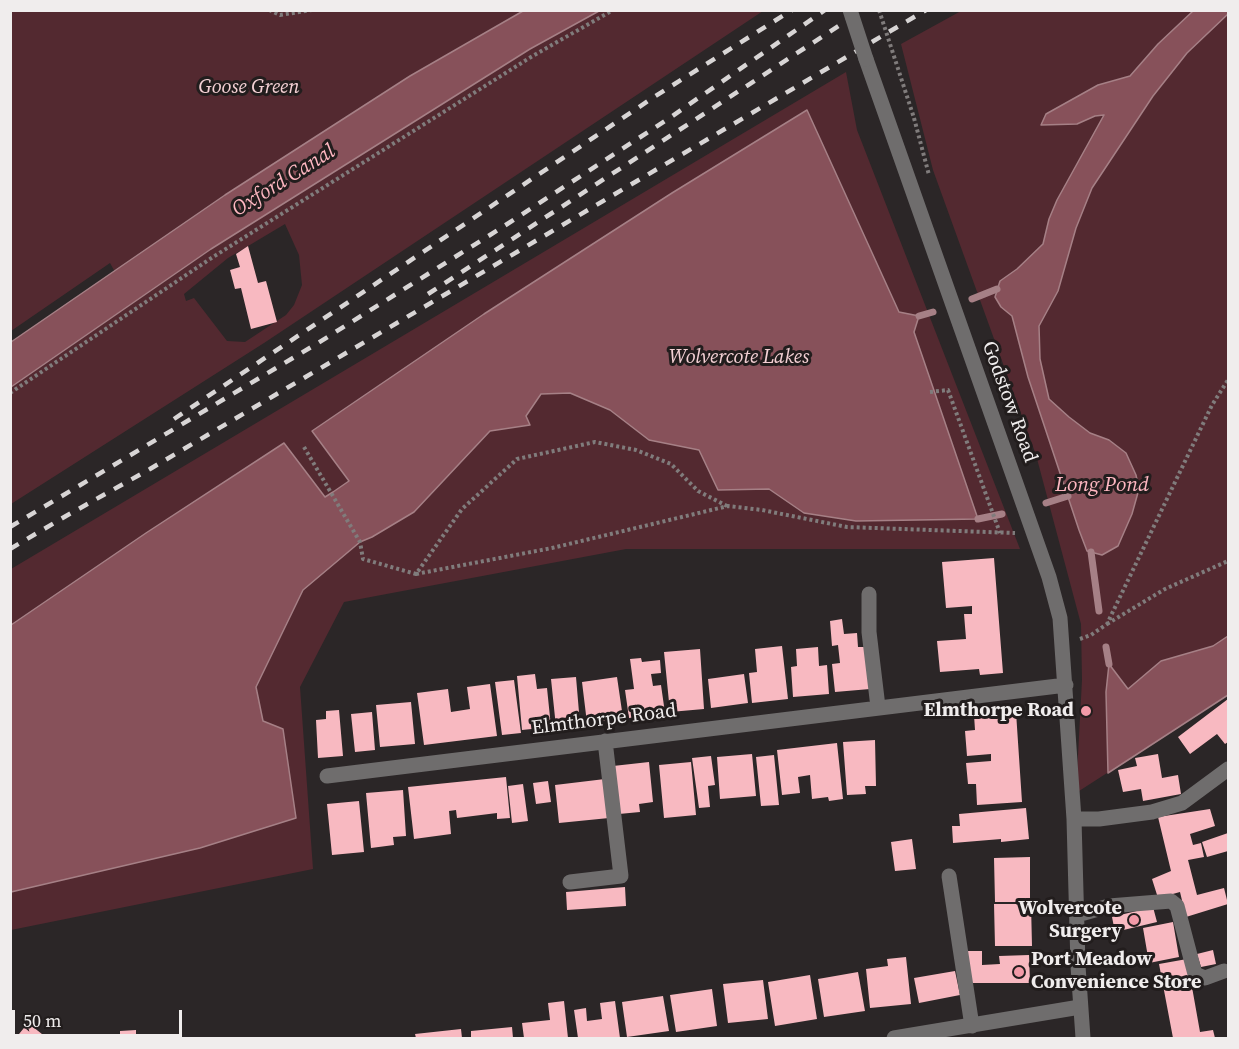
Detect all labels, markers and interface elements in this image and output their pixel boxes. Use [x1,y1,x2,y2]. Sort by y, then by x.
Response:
park label: Goose Green [199,76,299,100]
water label: Oxford Canal [228,139,340,223]
street label: Godstow Road [976,338,1042,466]
park label: Wolvercote Lakes [669,346,809,370]
water label: Long Pond [1055,473,1149,499]
street label: Elmthorpe Road [530,699,678,741]
place label: Elmthorpe Road [923,699,1074,723]
marker: Elmthorpe Road [1079,704,1093,718]
place label: Wolvercote Surgery [1018,897,1122,944]
marker: Wolvercote Surgery [1127,913,1141,927]
place label: Port Meadow Convenience Store [1031,948,1201,995]
marker: Port Meadow Convenience Store [1012,965,1026,979]
scale bar [15,998,184,1036]
text: 50 m [23,1008,61,1033]

